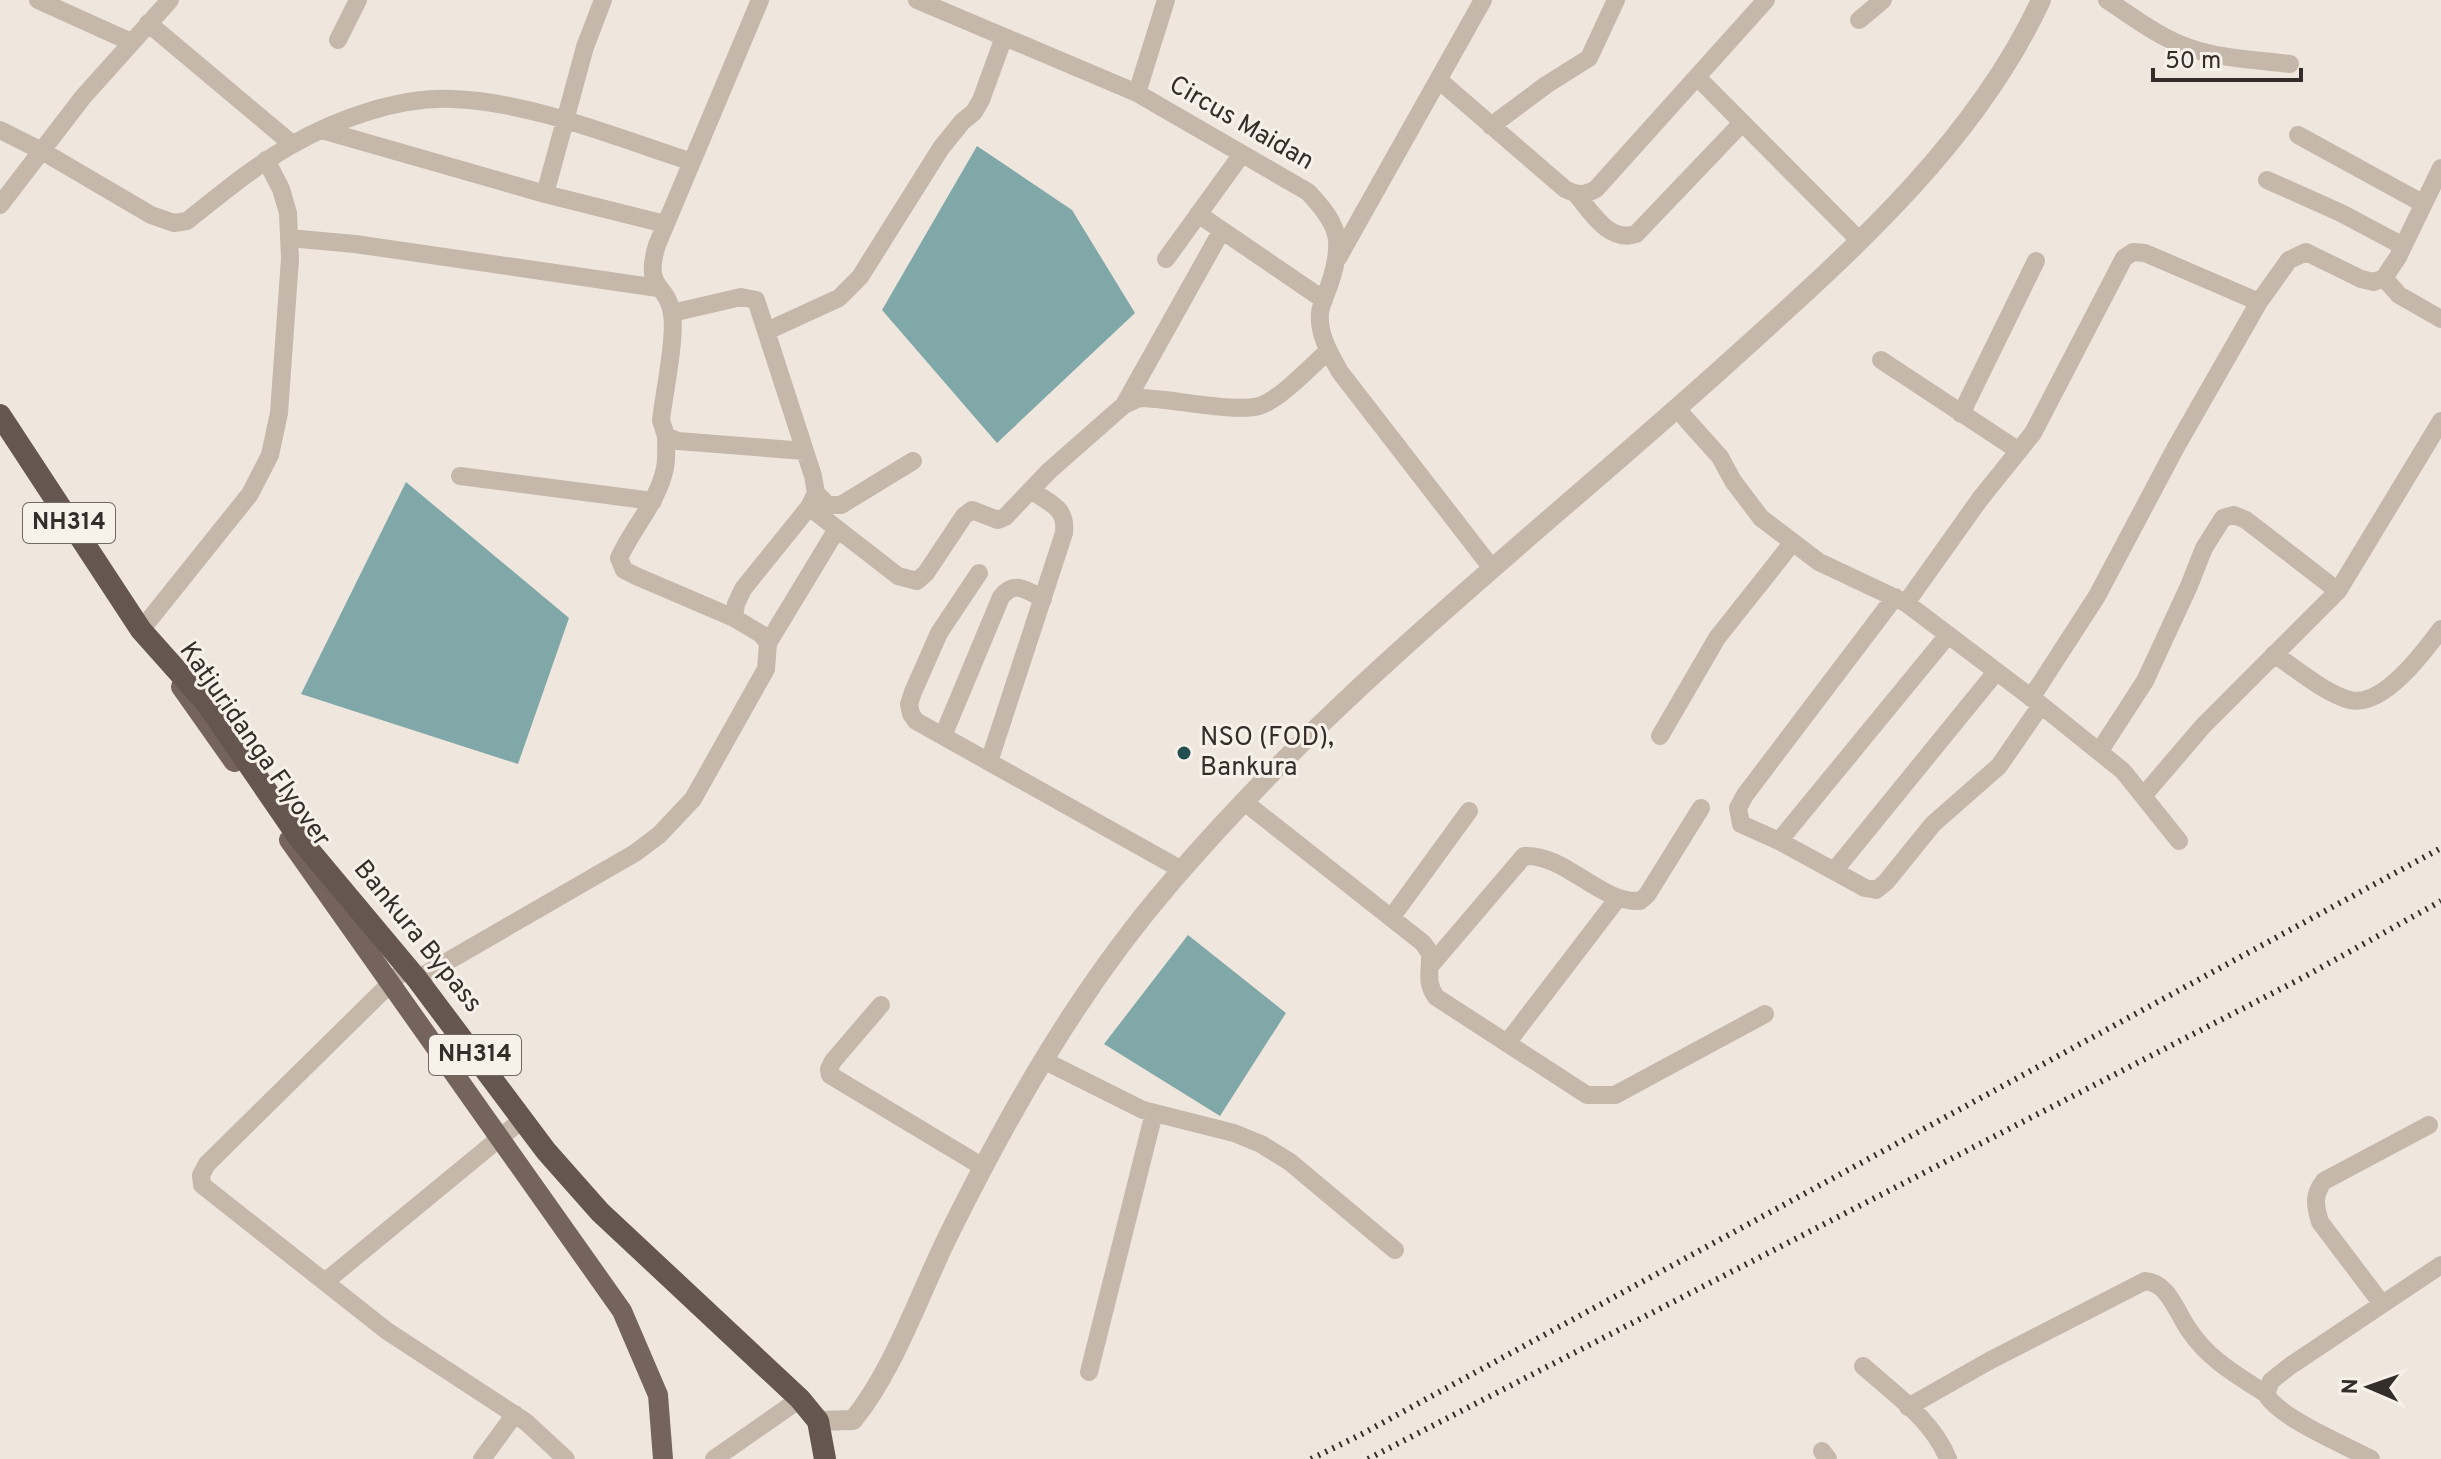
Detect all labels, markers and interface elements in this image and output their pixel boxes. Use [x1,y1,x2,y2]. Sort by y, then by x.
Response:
scale bar [2153,32,2301,82]
text: 50 m [2165,47,2221,77]
street label: Circus Maidan [1162,69,1320,179]
road number: NH314 [23,503,115,543]
street label: Katjuridanga Flyover [171,636,337,854]
place label: NSO (FOD), Bankura [1200,722,1334,785]
marker: NSO (FOD), Bankura [1175,744,1193,762]
street label: Bankura Bypass [345,854,489,1020]
road number: NH314 [429,1035,521,1075]
north arrow [2329,1347,2409,1427]
text: N [2338,1378,2365,1395]

